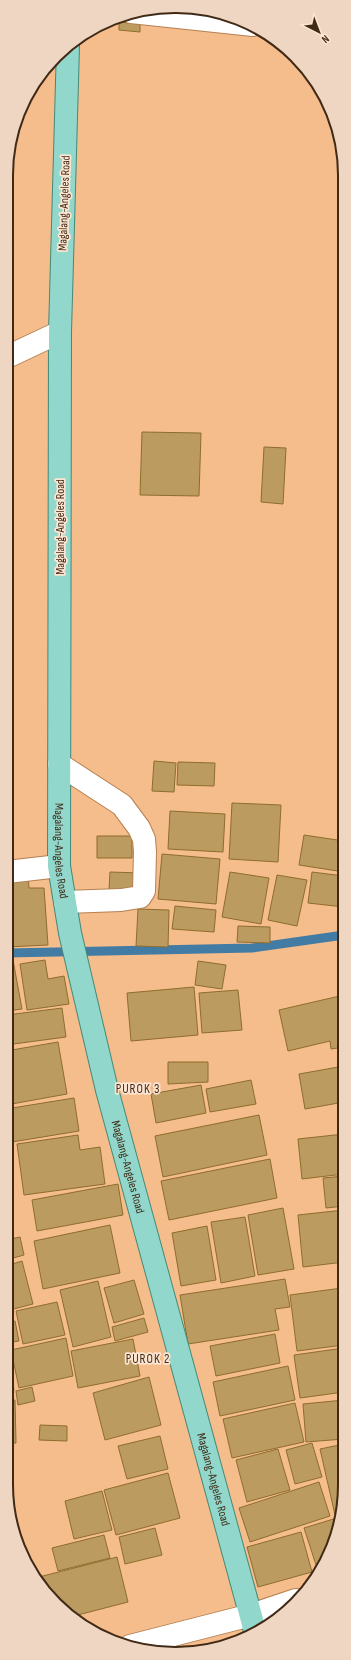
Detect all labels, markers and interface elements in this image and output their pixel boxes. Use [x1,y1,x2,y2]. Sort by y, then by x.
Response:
north arrow [299,12,339,52]
text: N [319,32,332,46]
street label: Magalang-Angeles Road [55,155,74,251]
street label: Magalang-Angeles Road [53,479,68,575]
street label: Magalang-Angeles Road [51,803,71,900]
district label: PUROK 3 [116,1081,160,1097]
street label: Magalang-Angeles Road [108,1119,147,1215]
district label: PUROK 2 [126,1351,170,1367]
street label: Magalang-Angeles Road [193,1431,233,1528]

